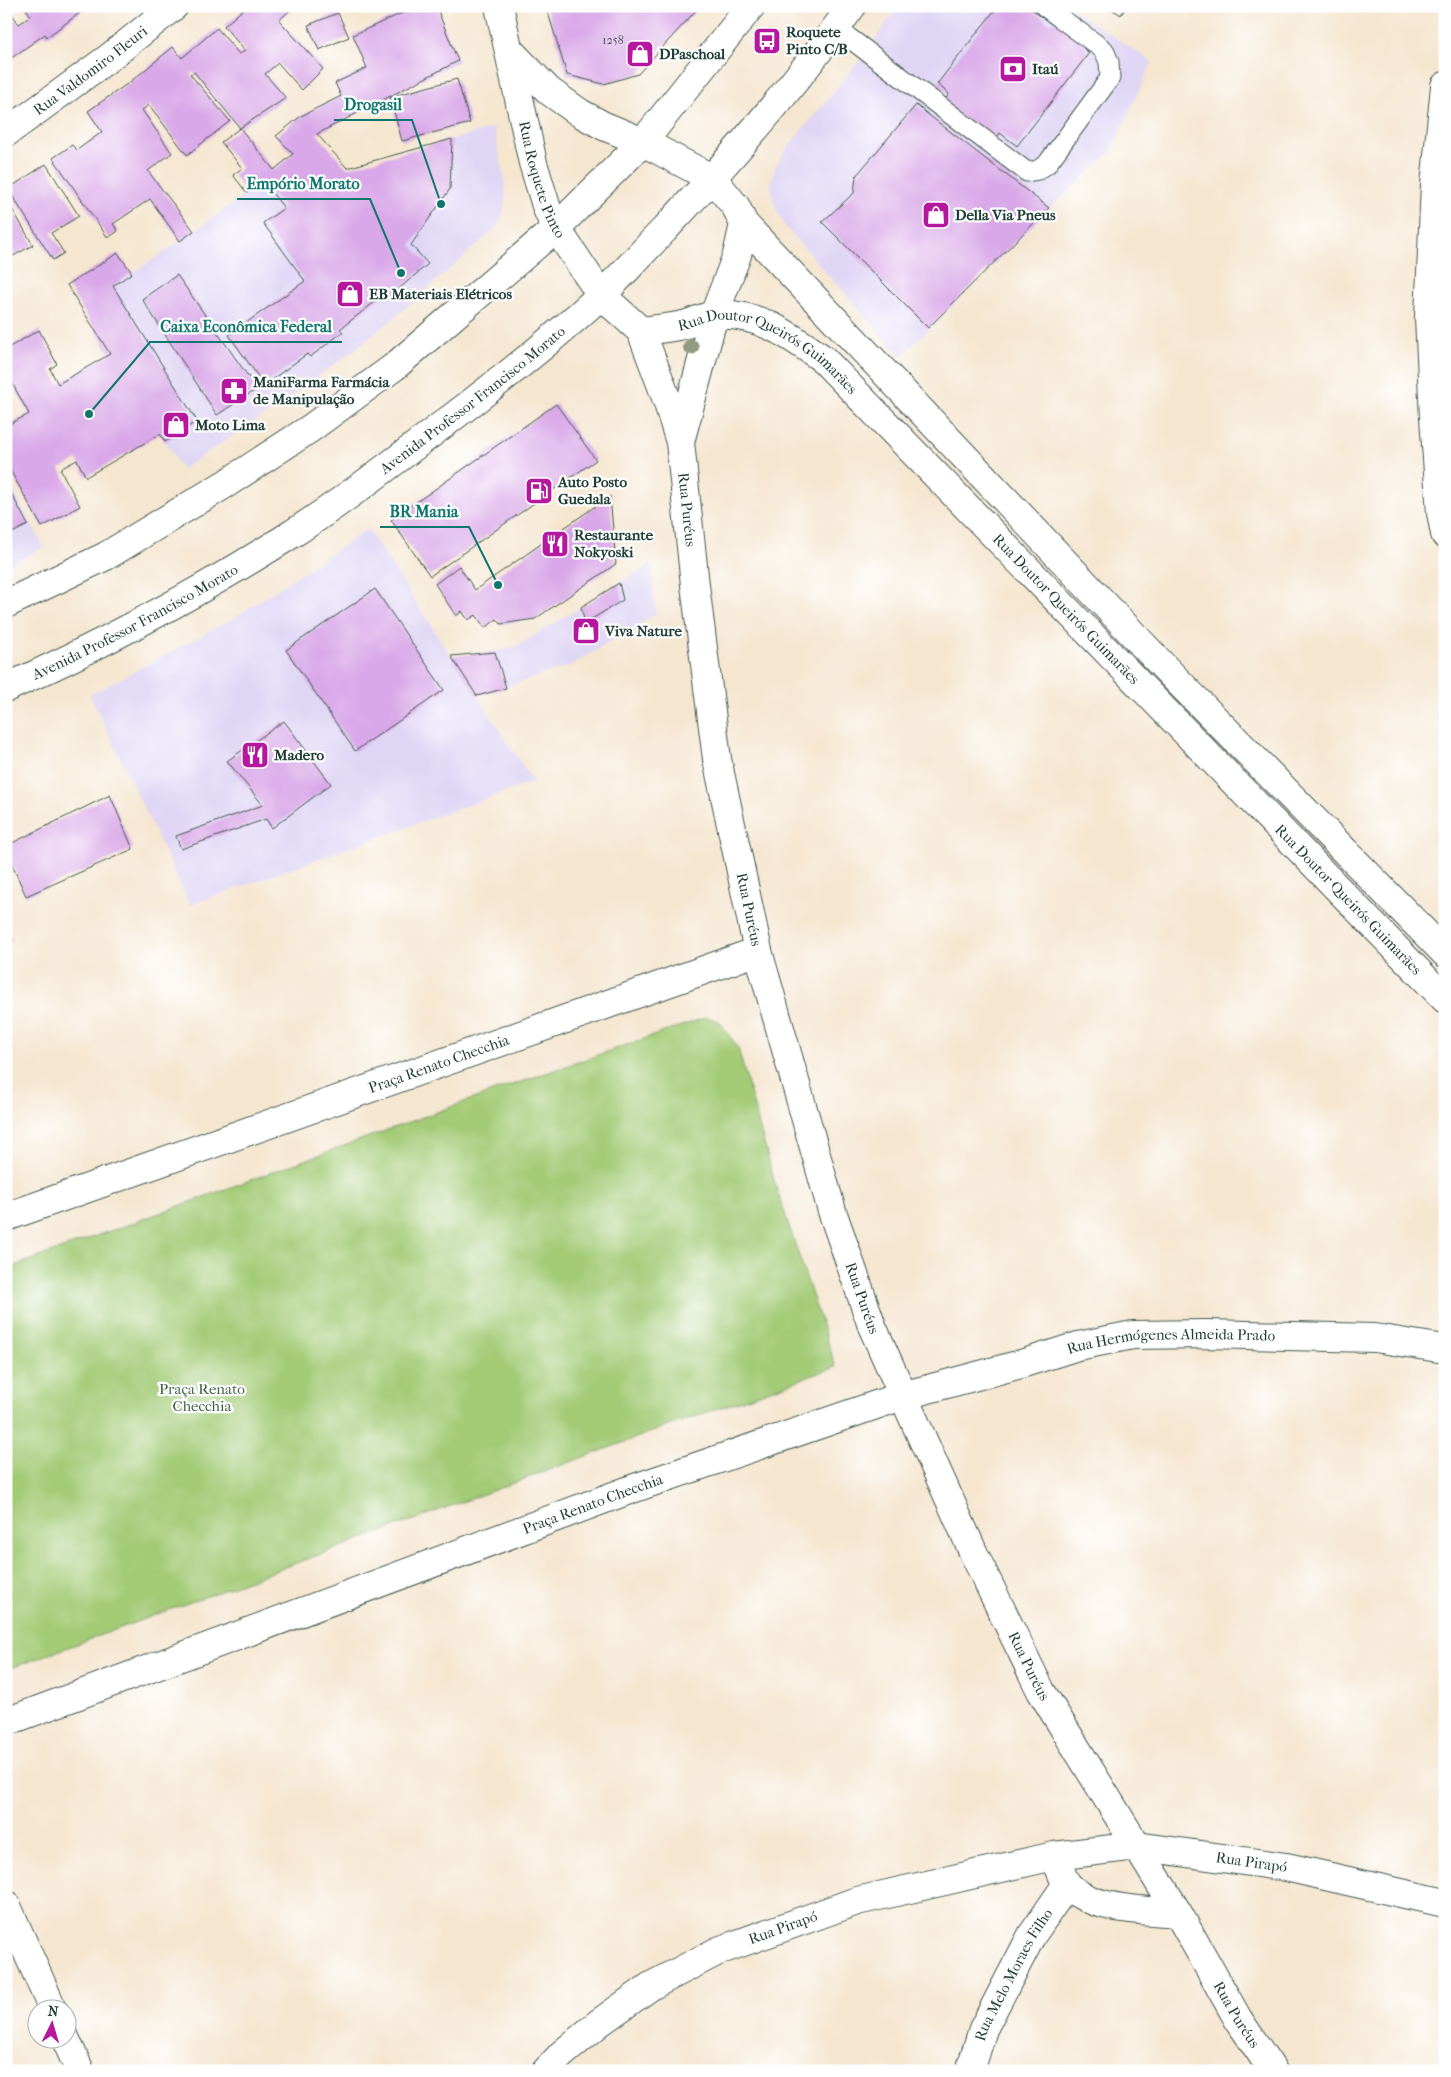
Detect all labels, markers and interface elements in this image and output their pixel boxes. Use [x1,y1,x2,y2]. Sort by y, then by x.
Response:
street label: Rua Valdomiro Fleuri [30,21,151,119]
place label: Roquete Pinto C/B [786,23,848,58]
bus stop icon: Roquete Pinto C/B [752,26,782,56]
house number: 1258 [602,33,624,47]
shop icon: DPaschoal [625,39,655,69]
place label: DPaschoal [659,45,726,63]
bank icon: Itaú [998,54,1028,84]
place label: Itaú [1032,60,1059,78]
callout: Drogasil [334,89,412,120]
text: Drogasil [344,95,403,115]
street label: Rua Roquete Pinto [515,119,569,242]
callout: Empório Morato [237,168,370,199]
text: Empório Morato [246,174,360,194]
shop icon: Della Via Pneus [921,200,951,230]
place label: Della Via Pneus [955,206,1056,224]
shop icon: EB Materiais Elétricos [335,279,365,309]
place label: EB Materiais Elétricos [369,285,512,303]
street label: Rua Doutor Queirós Guimarães [676,306,861,398]
callout: Caixa Econômica Federal [150,311,342,342]
text: Caixa Econômica Federal [160,317,332,336]
street label: Avenida Professor Francisco Morato [376,322,569,479]
place label: ManiFarma Farmácia de Manipulação [252,373,390,409]
pharmacy icon: ManiFarma Farmácia de Manipulação [219,376,249,406]
shop icon: Moto Lima [161,410,191,440]
place label: Moto Lima [194,416,266,434]
street label: Rua Puréus [674,472,700,548]
place label: Auto Posto Guedala [557,473,627,508]
fuel station icon: Auto Posto Guedala [524,476,554,506]
callout: BR Mania [380,496,469,527]
text: BR Mania [390,502,459,521]
place label: Restaurante Nokyoski [574,526,654,561]
restaurant icon: Restaurante Nokyoski [540,529,570,559]
street label: Rua Doutor Queirós Guimarães [989,530,1144,688]
street label: Avenida Professor Francisco Morato [29,560,241,684]
shop icon: Viva Nature [571,616,601,646]
place label: Viva Nature [604,622,683,640]
restaurant icon: Madero [240,740,270,770]
place label: Madero [273,746,325,764]
street label: Rua Doutor Queirós Guimarães [1271,820,1426,979]
street label: Rua Puréus [733,871,766,948]
street label: Praça Renato Checchia [366,1030,513,1097]
street label: Rua Puréus [842,1260,884,1337]
street label: Rua Hermógenes Almeida Prado [1064,1325,1276,1358]
park label: Praça Renato Checchia [159,1380,245,1415]
street label: Praça Renato Checchia [520,1470,666,1538]
street label: Rua Puréus [1004,1629,1054,1704]
street label: Rua Pirapó [1215,1848,1289,1876]
street label: Rua Melo Moraes Filho [971,1905,1057,2043]
street label: Rua Pirapó [746,1907,820,1948]
street label: Rua Puréus [1210,1978,1264,2052]
north arrow [28,2000,78,2050]
text: N [47,2003,59,2021]

